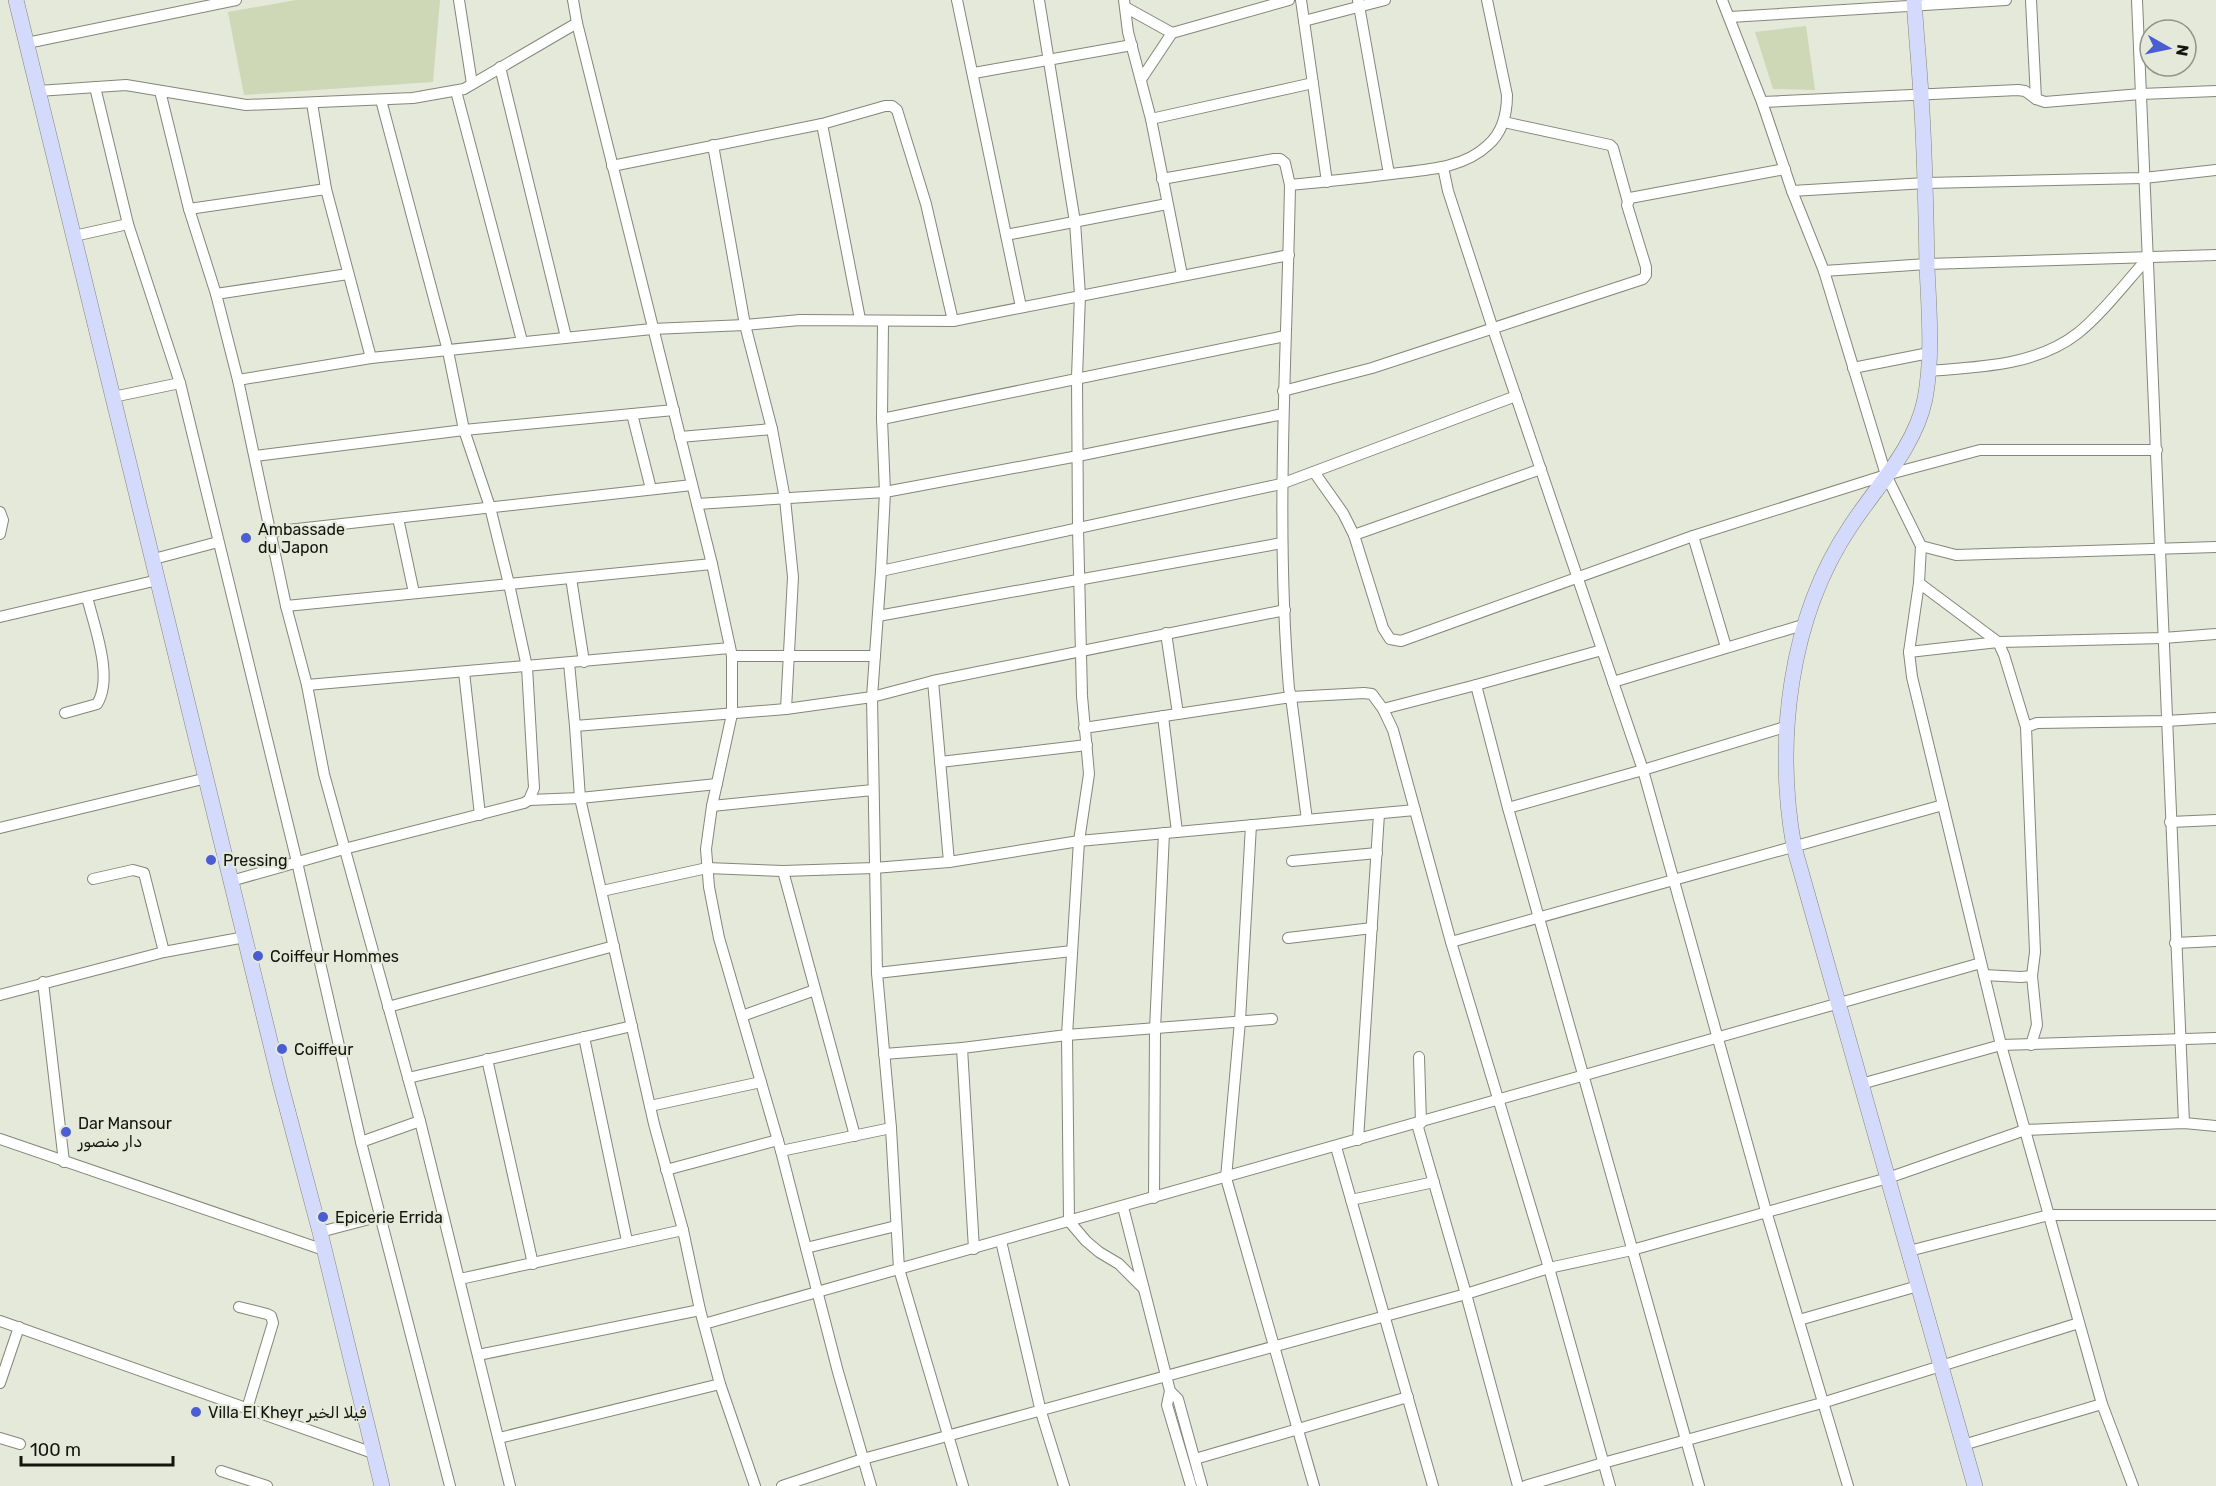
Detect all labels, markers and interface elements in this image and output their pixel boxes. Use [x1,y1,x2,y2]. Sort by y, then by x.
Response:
north arrow [2138,18,2198,78]
text: N [2172,43,2193,57]
place label: Ambassade du Japon [258,520,345,557]
marker: Ambassade du Japon [239,531,253,545]
place label: Pressing [223,851,288,870]
marker: Pressing [204,853,218,867]
place label: Coiffeur Hommes [270,947,399,966]
marker: Coiffeur Hommes [251,949,265,963]
place label: Coiffeur [294,1040,353,1059]
marker: Coiffeur [275,1042,289,1056]
place label: Dar Mansour دار منصور [77,1114,172,1152]
marker: Dar Mansour دار منصور [59,1125,73,1139]
place label: Epicerie Errida [335,1208,443,1227]
marker: Epicerie Errida [316,1210,330,1224]
place label: Villa El Kheyr فيلا الخير [208,1403,367,1423]
marker: Villa El Kheyr فيلا الخير [189,1405,203,1419]
scale bar [21,1429,172,1467]
text: 100 m [30,1439,81,1461]

